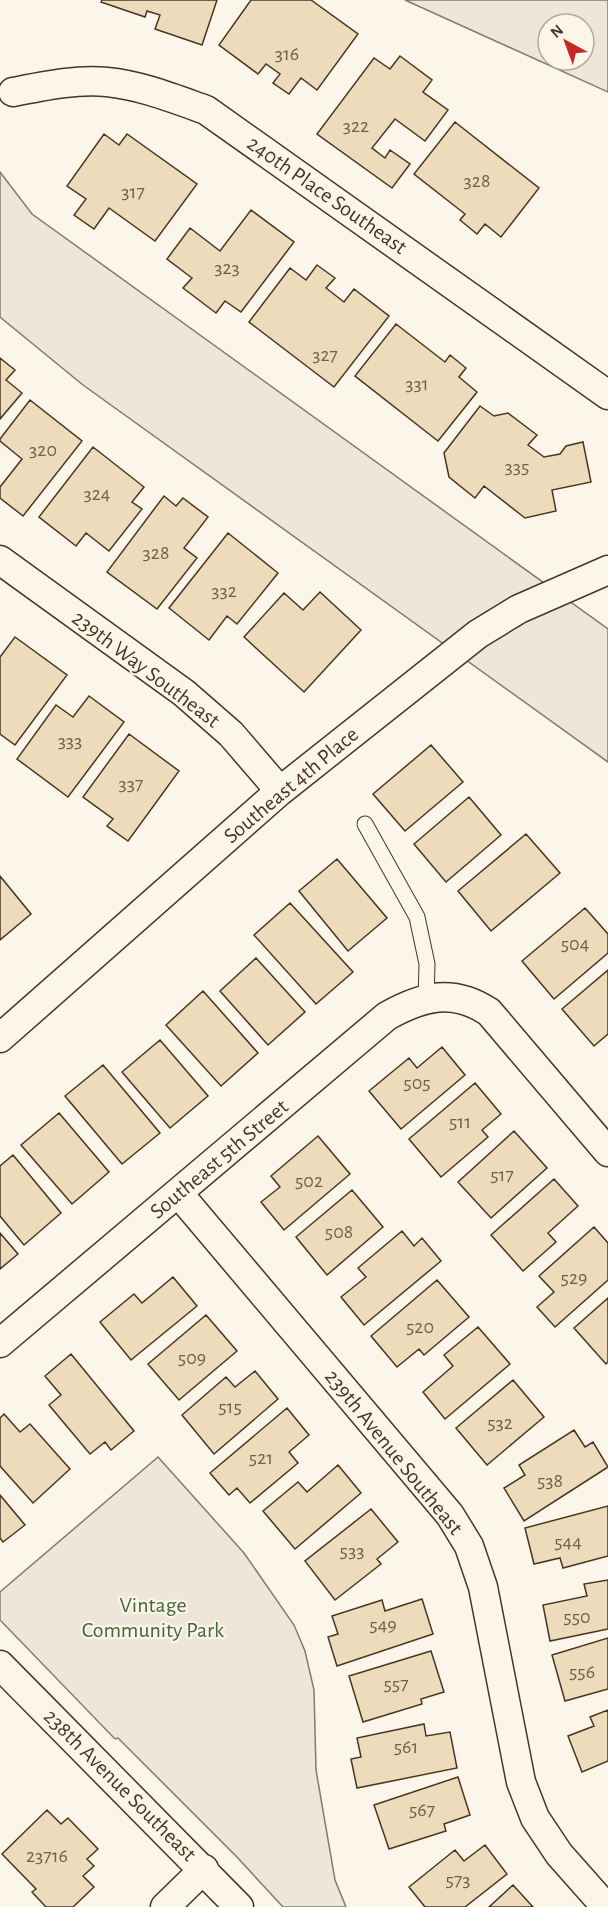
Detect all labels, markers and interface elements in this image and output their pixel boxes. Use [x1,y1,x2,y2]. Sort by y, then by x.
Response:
north arrow [536,12,596,72]
text: N [547,22,566,41]
house number: 316 [275,44,299,64]
house number: 322 [343,116,369,136]
street label: 240th Place Southeast [243,132,411,258]
house number: 328 [464,171,490,191]
house number: 317 [121,182,145,202]
house number: 323 [214,258,240,278]
house number: 327 [312,345,338,365]
house number: 331 [405,374,429,394]
house number: 320 [29,440,57,460]
house number: 335 [505,457,529,477]
house number: 324 [84,484,110,504]
house number: 328 [143,543,169,563]
house number: 332 [211,581,237,601]
street label: 239th Way Southeast [68,606,224,732]
street label: Southeast 4th Place [220,723,362,847]
house number: 333 [58,731,82,751]
house number: 337 [119,774,143,794]
house number: 504 [561,934,589,954]
house number: 505 [403,1073,431,1093]
street label: Southeast 5th Street [146,1095,292,1223]
house number: 511 [449,1112,471,1132]
house number: 517 [490,1165,514,1185]
house number: 502 [295,1171,323,1191]
house number: 508 [325,1222,353,1242]
house number: 529 [561,1268,587,1288]
house number: 520 [406,1317,434,1337]
house number: 509 [178,1348,206,1368]
street label: 239th Avenue Southeast [321,1365,467,1539]
house number: 515 [218,1397,242,1417]
house number: 532 [487,1413,513,1433]
house number: 521 [249,1448,273,1468]
house number: 538 [537,1471,563,1491]
house number: 544 [554,1532,582,1552]
house number: 533 [340,1541,364,1561]
park label: Vintage Community Park [82,1594,224,1641]
house number: 550 [563,1607,591,1627]
house number: 549 [369,1615,397,1635]
house number: 556 [569,1662,595,1682]
house number: 557 [383,1674,409,1694]
street label: 238th Avenue Southeast [40,1705,200,1865]
house number: 561 [394,1737,418,1757]
house number: 567 [409,1800,435,1820]
house number: 23716 [26,1846,68,1866]
house number: 573 [446,1870,470,1890]

